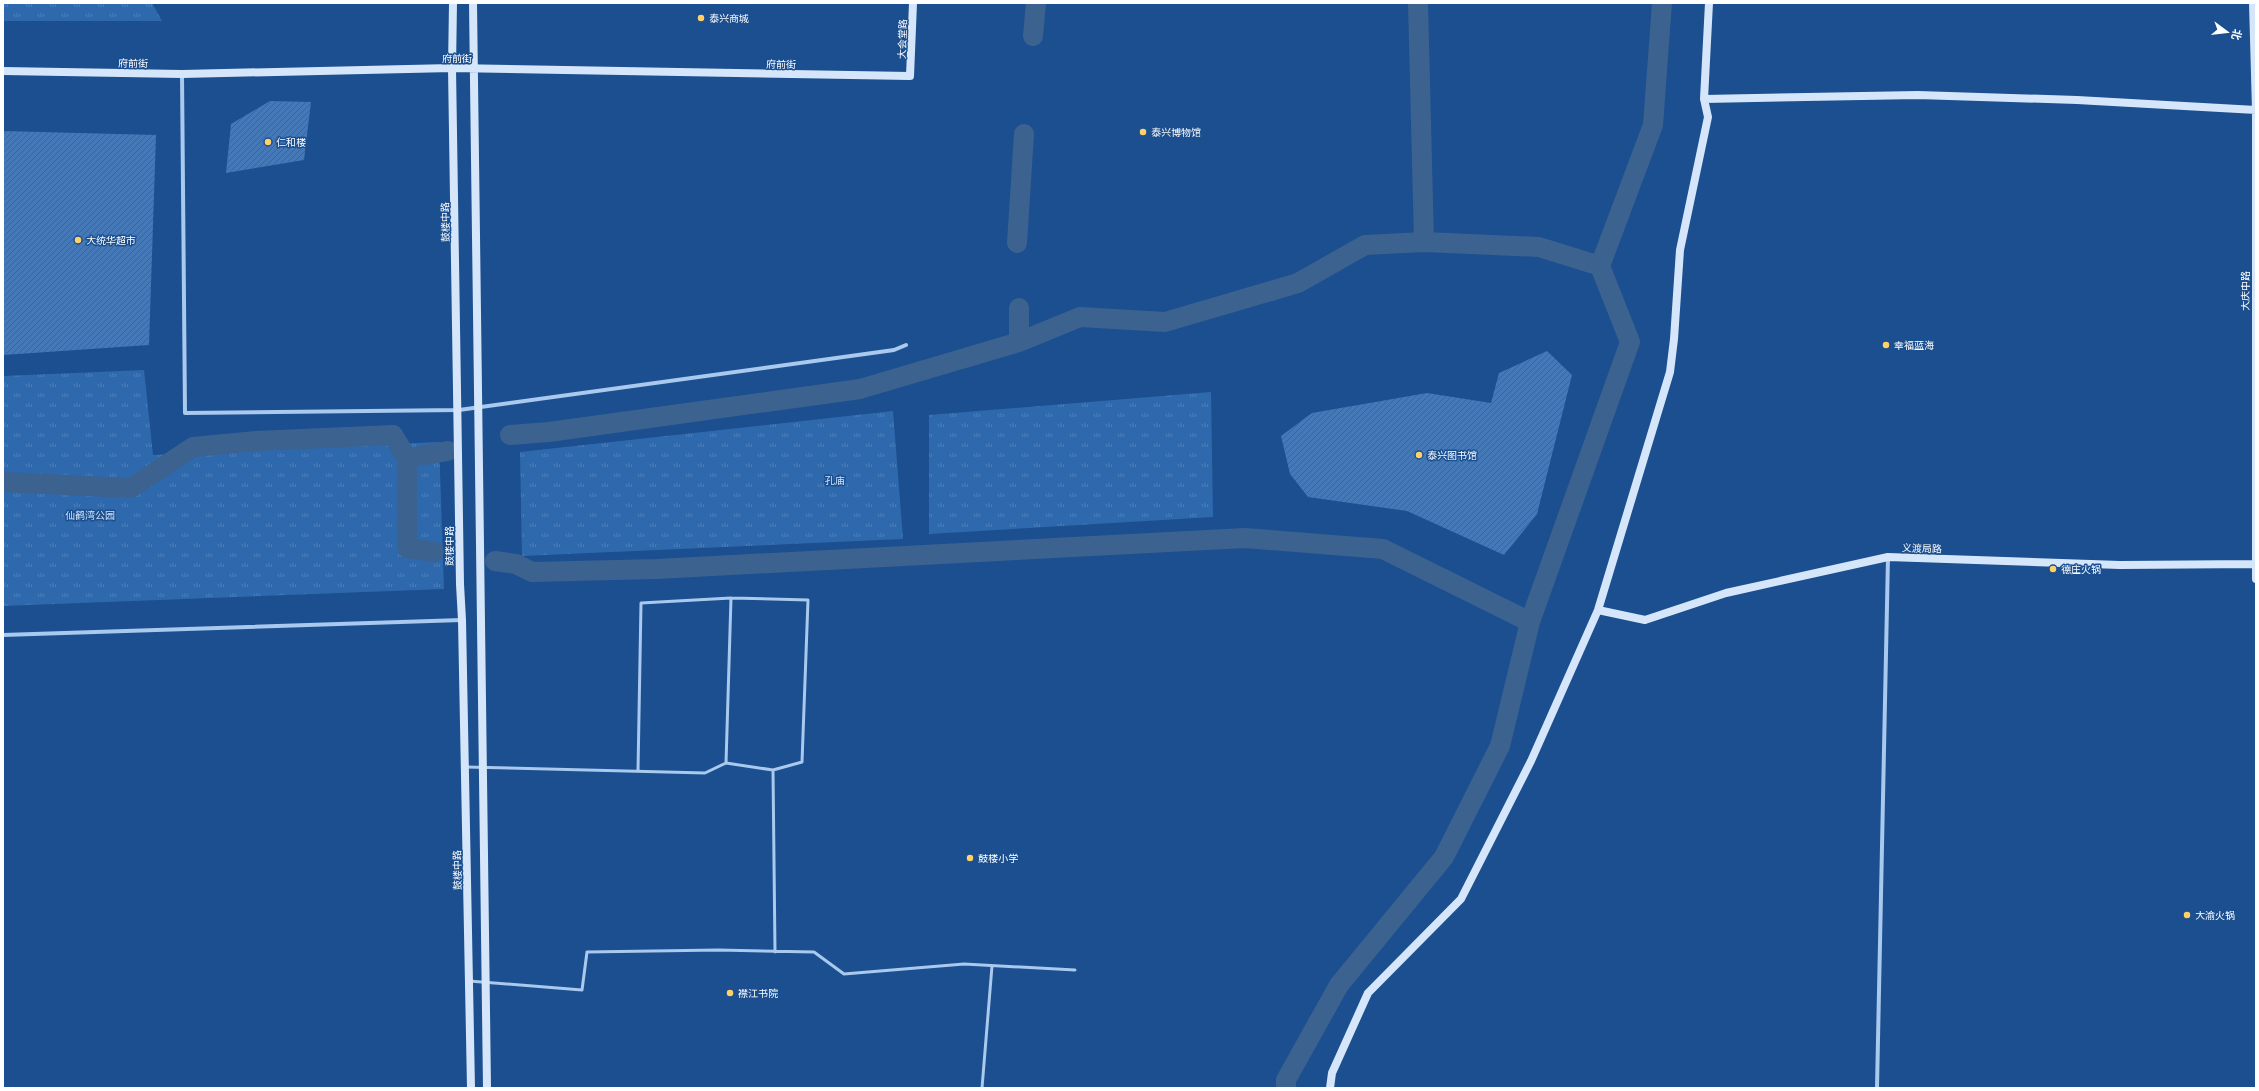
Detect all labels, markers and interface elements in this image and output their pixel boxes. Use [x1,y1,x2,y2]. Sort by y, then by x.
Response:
place label: 泰兴商城 [709,11,749,25]
north arrow [2207,12,2247,52]
marker: 泰兴商城 [696,13,706,23]
street label: 大会堂路 [894,19,910,59]
text: 北 [2228,27,2246,42]
street label: 府前街 [442,51,472,65]
street label: 府前街 [118,56,148,70]
street label: 府前街 [766,57,796,71]
place label: 泰兴博物馆 [1151,125,1201,139]
marker: 泰兴博物馆 [1138,127,1148,137]
place label: 仁和楼 [276,135,306,149]
marker: 仁和楼 [263,137,273,147]
street label: 鼓楼中路 [438,202,452,242]
place label: 大统华超市 [86,233,136,247]
marker: 大统华超市 [73,235,83,245]
street label: 大庆中路 [2238,271,2252,311]
place label: 幸福蓝海 [1894,338,1934,352]
marker: 幸福蓝海 [1881,340,1891,350]
place label: 泰兴图书馆 [1427,448,1477,462]
marker: 泰兴图书馆 [1414,450,1424,460]
park label: 孔庙 [825,473,845,487]
park label: 仙鹤湾公园 [65,508,115,522]
street label: 鼓楼中路 [442,526,456,566]
street label: 义渡局路 [1902,540,1942,556]
place label: 德庄火锅 [2061,562,2101,576]
marker: 德庄火锅 [2048,564,2058,574]
street label: 鼓楼中路 [450,850,464,890]
place label: 鼓楼小学 [978,851,1018,865]
marker: 鼓楼小学 [965,853,975,863]
place label: 大渝火锅 [2195,908,2235,922]
marker: 大渝火锅 [2182,910,2192,920]
place label: 襟江书院 [738,986,778,1000]
marker: 襟江书院 [725,988,735,998]

